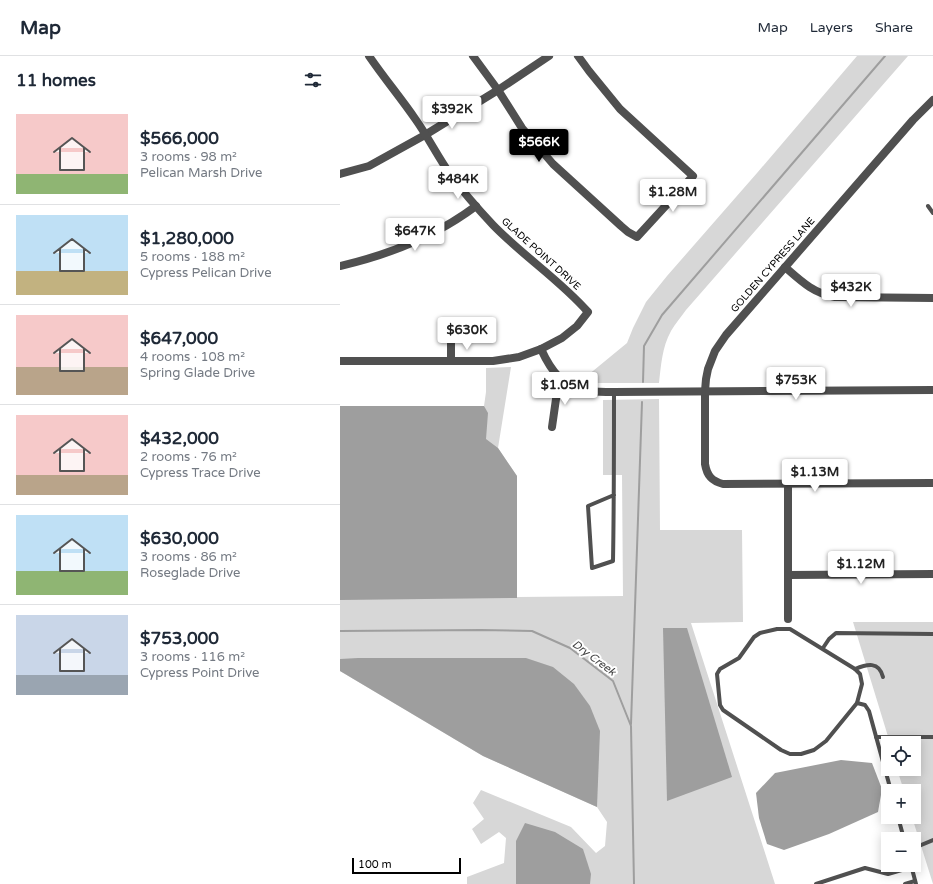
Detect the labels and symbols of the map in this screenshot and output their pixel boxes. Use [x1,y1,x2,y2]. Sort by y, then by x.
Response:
pin: $392K [424,96,480,130]
pin: $566K [511,129,567,163]
pin: $484K [430,166,486,200]
pin: $1.28M [640,179,706,213]
street label: GLADE POINT DRIVE [499,215,583,293]
street label: GOLDEN CYPRESS LANE [728,215,818,315]
pin: $647K [387,218,443,252]
pin: $432K [823,274,879,308]
pin: $630K [439,317,495,351]
pin: $753K [768,367,824,401]
pin: $1.05M [532,372,598,406]
pin: $1.13M [782,459,848,493]
pin: $1.12M [828,551,894,585]
water label: Dry Creek [570,637,619,679]
scale bar [352,856,461,875]

